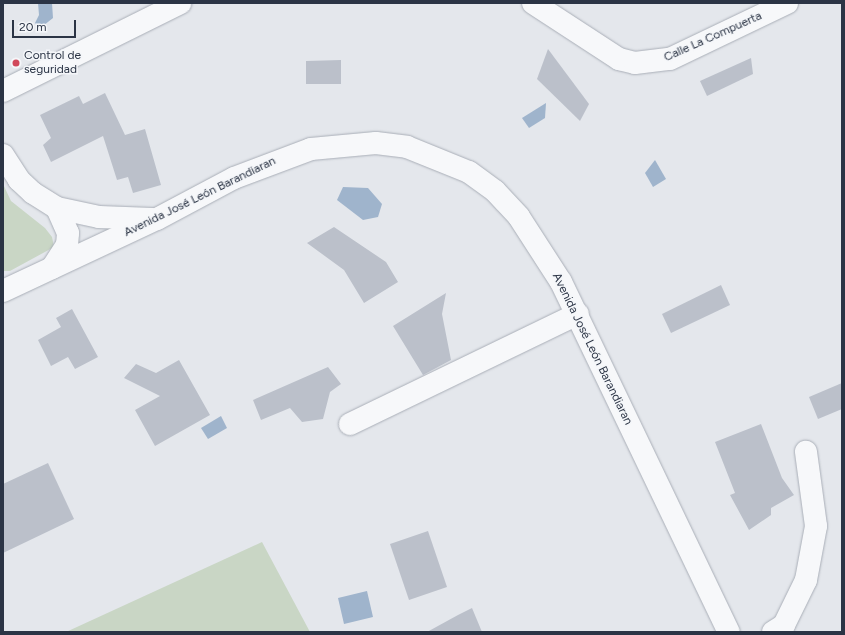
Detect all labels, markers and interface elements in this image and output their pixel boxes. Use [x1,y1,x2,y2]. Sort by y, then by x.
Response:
street label: Calle La Compuerta [662,9,764,65]
scale bar [14,12,78,38]
text: 20 m [19,20,47,34]
place label: Control de seguridad [24,49,81,77]
marker: Control de seguridad [11,58,21,68]
street label: Avenida José León Barandiaran [122,154,278,240]
street label: Avenida José León Barandiaran [549,271,635,427]

